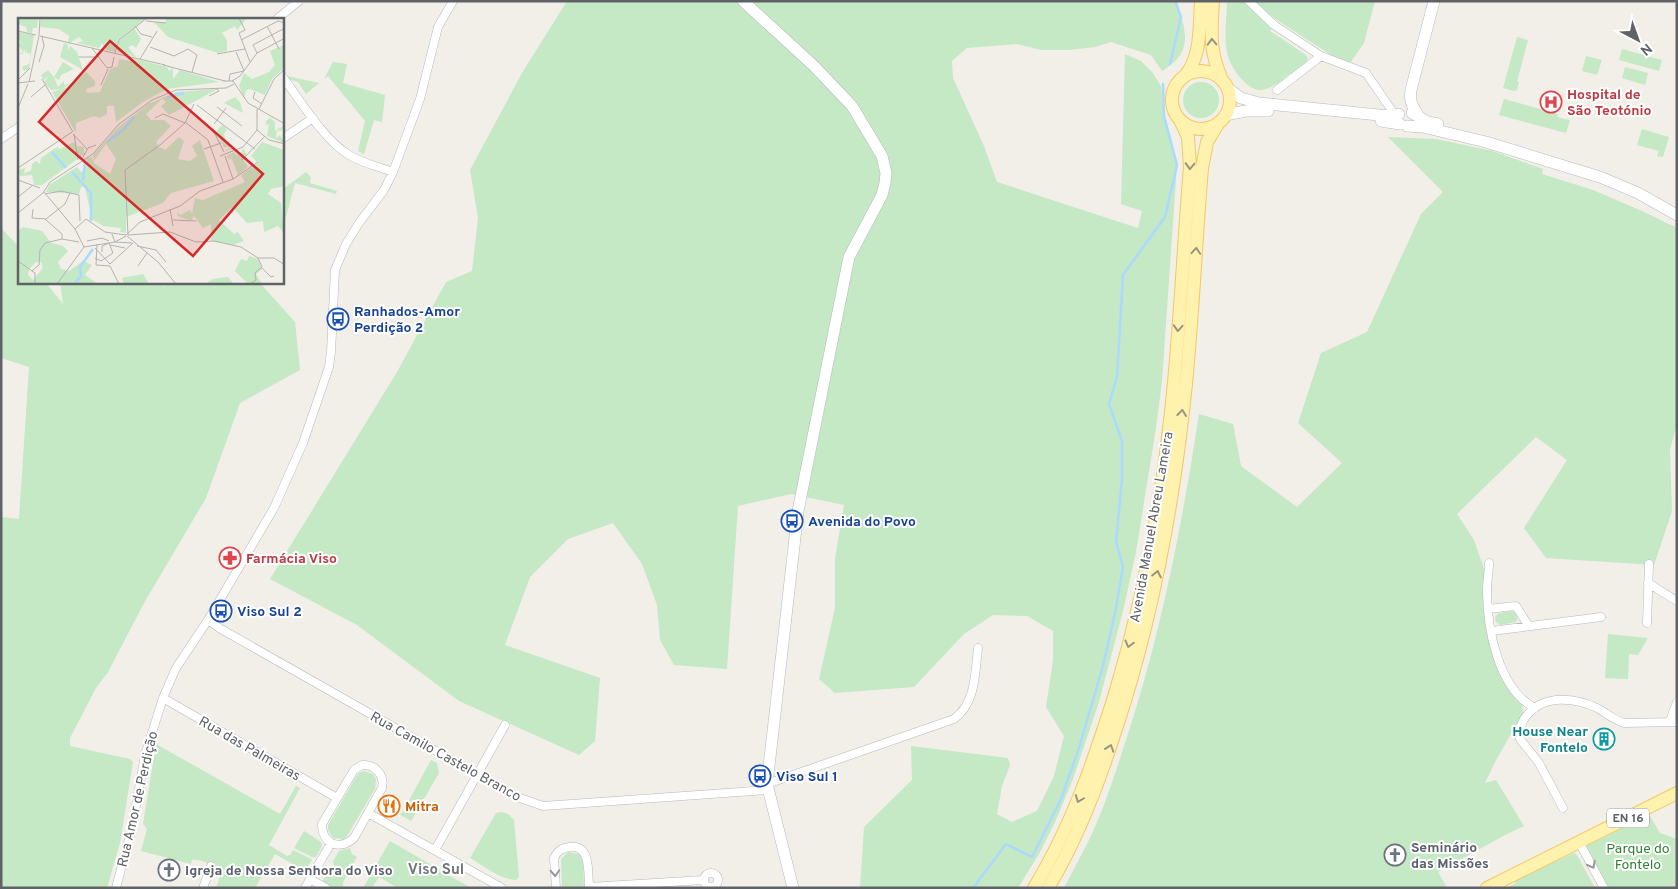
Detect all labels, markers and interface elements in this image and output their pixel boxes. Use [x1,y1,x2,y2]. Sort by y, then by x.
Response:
north arrow [1613,15,1663,65]
inset map [18,18,284,284]
one-way arrow [1206,37,1217,45]
text: N [1636,39,1655,58]
place label: Hospital de São Teotónio [1567,87,1652,120]
hospital icon: Hospital de São Teotónio [1539,90,1563,114]
one-way arrow [1184,163,1195,171]
one-way arrow [1190,247,1201,255]
place label: Ranhados-Amor Perdição 2 [354,304,460,337]
bus stop icon: Ranhados-Amor Perdição 2 [326,307,350,331]
one-way arrow [1172,325,1183,333]
one-way arrow [1177,409,1187,418]
street label: Avenida Manuel Abreu Lameira [1127,430,1178,624]
bus stop icon: Avenida do Povo [780,509,804,533]
place label: Avenida do Povo [808,514,916,531]
pharmacy icon: Farmácia Viso [218,546,242,570]
place label: Farmácia Viso [246,551,337,568]
one-way arrow [1151,569,1162,578]
bus stop icon: Viso Sul 2 [209,599,233,623]
place label: Viso Sul 2 [237,604,302,621]
one-way arrow [1124,639,1134,648]
street label: Rua Camilo Castelo Branco [367,709,524,806]
street label: Rua das Palmeiras [195,713,303,785]
place label: House Near Fontelo [1512,724,1588,757]
building icon: House Near Fontelo [1592,727,1616,751]
street label: Rua Amor de Perdição [115,730,162,869]
one-way arrow [1105,744,1115,752]
bus stop icon: Viso Sul 1 [748,764,772,788]
place label: Viso Sul 1 [776,769,838,786]
restaurant icon: Mitra [377,794,401,818]
one-way arrow [1075,794,1085,803]
place label: Mitra [405,799,439,816]
road number: EN 16 [1607,808,1649,828]
place label: Seminário das Missões [1411,840,1489,873]
park label: Parque do Fontelo [1606,841,1670,874]
church icon: Seminário das Missões [1383,843,1407,867]
church icon: Igreja de Nossa Senhora do Viso [157,858,181,882]
one-way arrow [1585,860,1595,869]
district label: Viso Sul [408,861,464,880]
place label: Igreja de Nossa Senhora do Viso [185,863,393,880]
one-way arrow [550,870,560,877]

